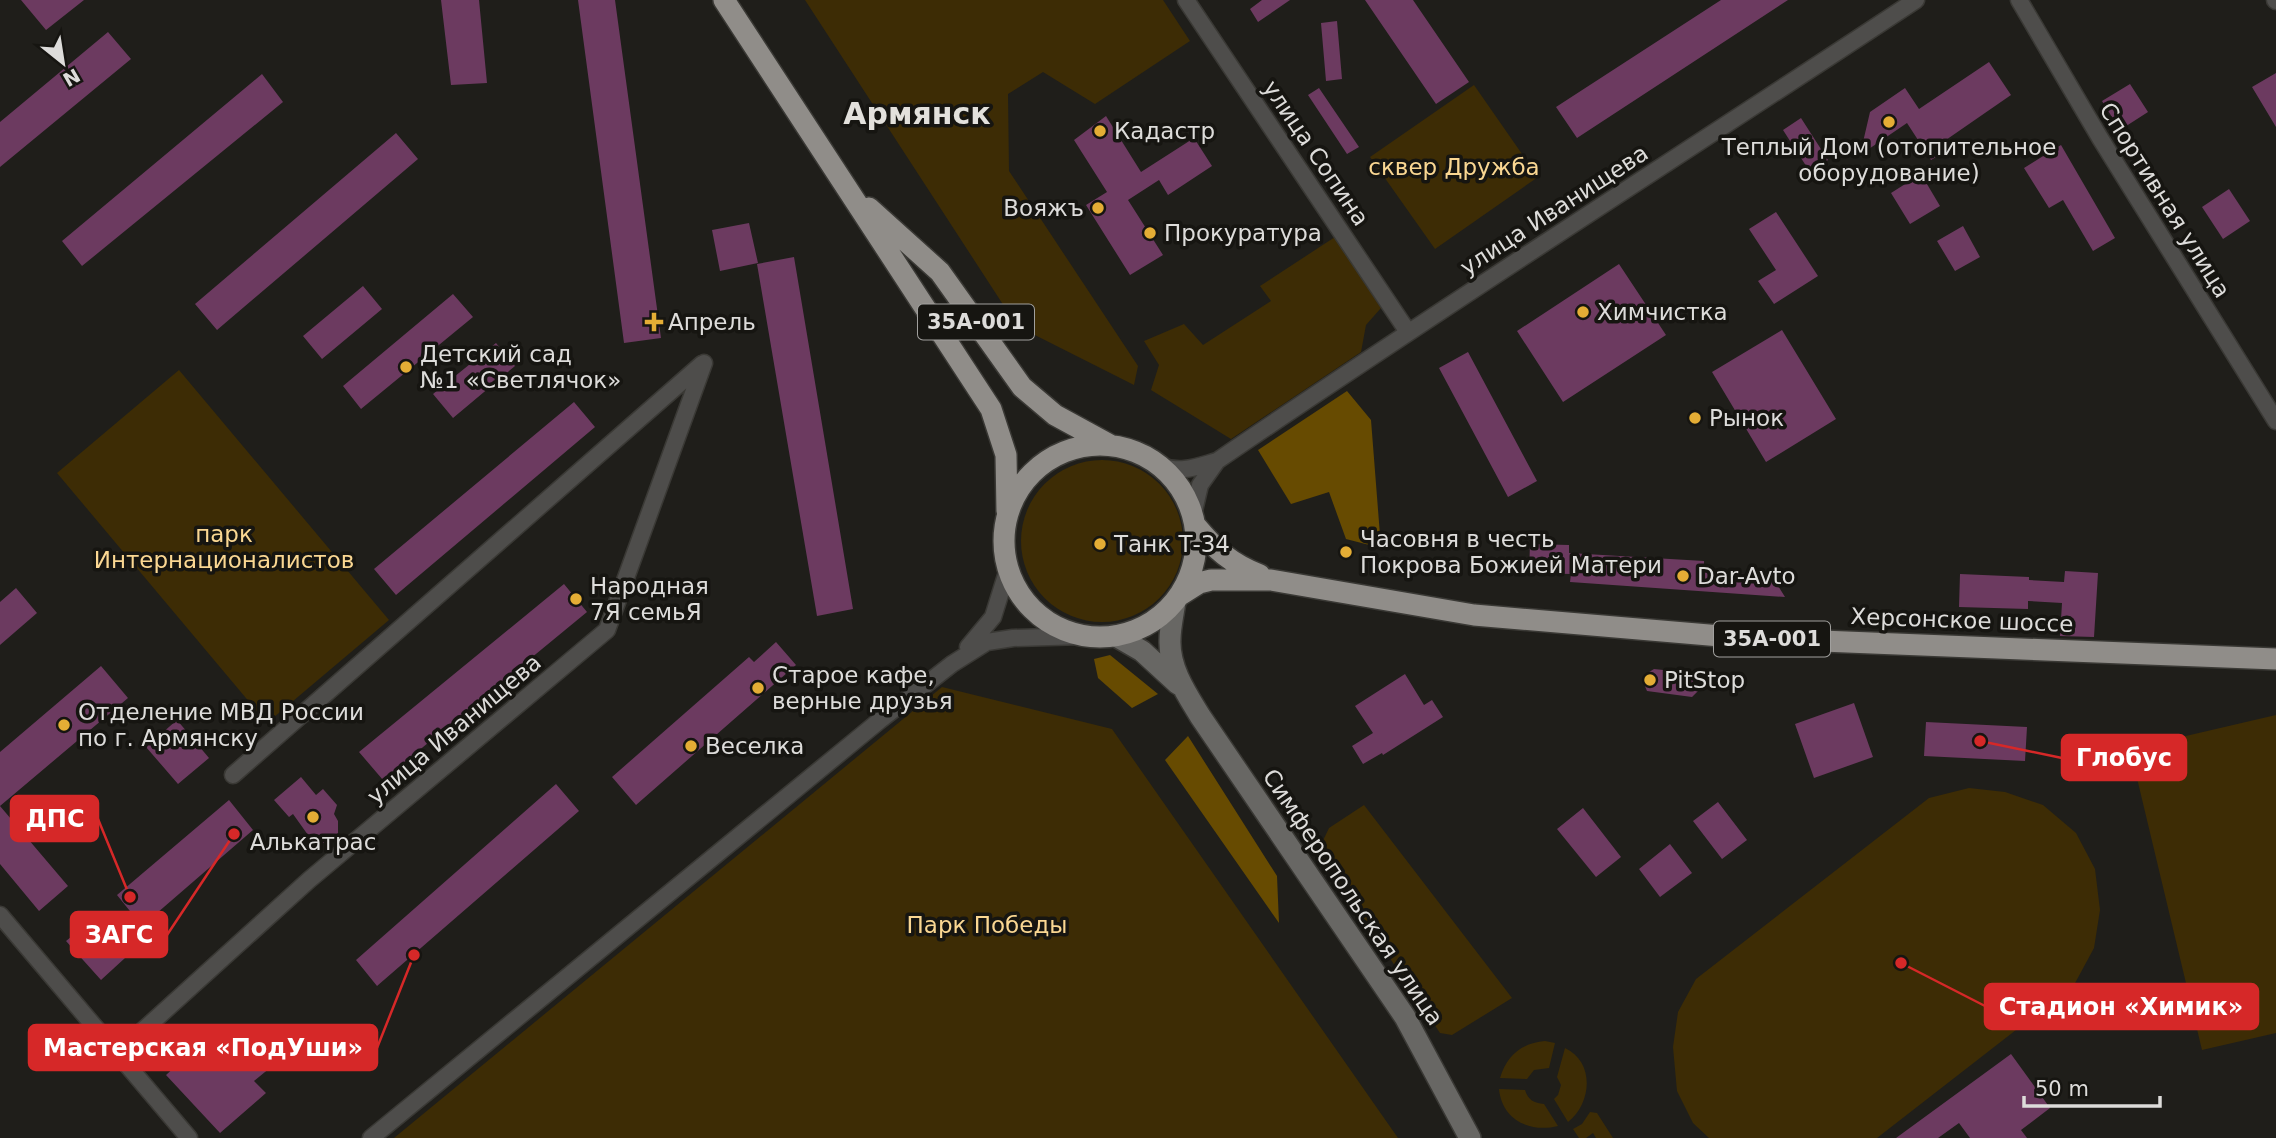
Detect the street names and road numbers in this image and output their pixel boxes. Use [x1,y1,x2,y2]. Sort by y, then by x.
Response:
street label: улица Сопина [1258,75,1374,231]
street label: Спортивная улица [2094,98,2236,302]
street label: улица Иванищева [1455,140,1653,280]
road number: 35А-001 [918,304,1034,340]
street label: Херсонское шоссе [1850,603,2074,637]
road number: 35А-001 [1714,622,1830,656]
street label: улица Иванищева [362,649,546,809]
street label: Симферопольская улица [1258,764,1448,1030]

